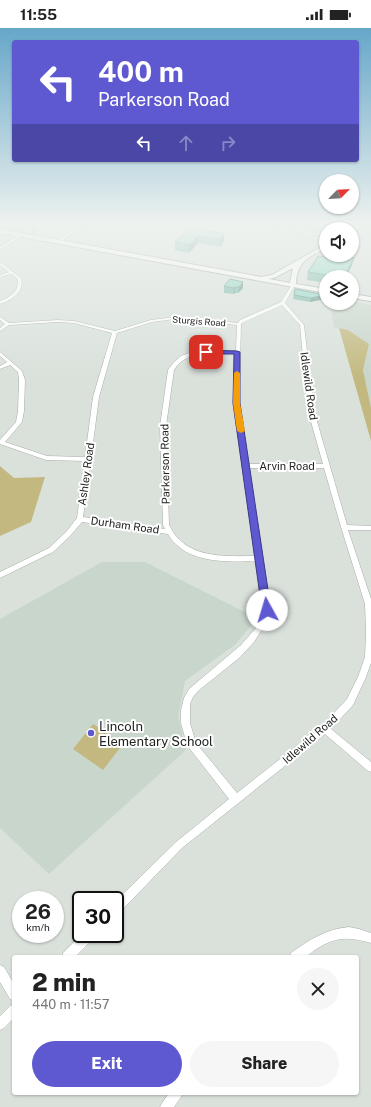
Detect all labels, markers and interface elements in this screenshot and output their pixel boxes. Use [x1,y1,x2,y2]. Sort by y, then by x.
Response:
text: 11:55 [20,6,57,23]
text: 400 m [98,55,184,88]
icon: left [32,56,84,108]
text: Parkerson Road [98,89,230,110]
icon: left [133,132,155,154]
icon: ahead [175,132,197,154]
icon: right [217,132,239,154]
north arrow [319,174,359,214]
map controls [319,174,359,310]
button: sound [319,222,359,262]
button: layers [319,270,359,310]
street label: Sturgis Road [172,314,226,328]
pin [189,335,223,369]
icon: arrive [195,341,217,363]
street label: Idlewild Road [298,351,320,421]
street label: Parkerson Road [158,424,172,504]
street label: Ashley Road [76,442,96,506]
street label: Arvin Road [259,460,315,472]
street label: Durham Road [90,514,160,536]
position arrow [246,589,288,631]
street label: Idlewild Road [280,712,340,766]
place label: Lincoln Elementary School [99,719,213,749]
marker: Lincoln Elementary School [86,728,96,738]
speed limit sign: 30 [72,891,124,943]
text: 26 [25,900,51,924]
text: km/h [26,921,50,933]
text: 2 min [32,968,96,996]
button: close [297,968,339,1010]
text: 440 m · 11:57 [32,997,110,1012]
button: Exit [32,1041,182,1087]
button: Share [190,1041,339,1087]

